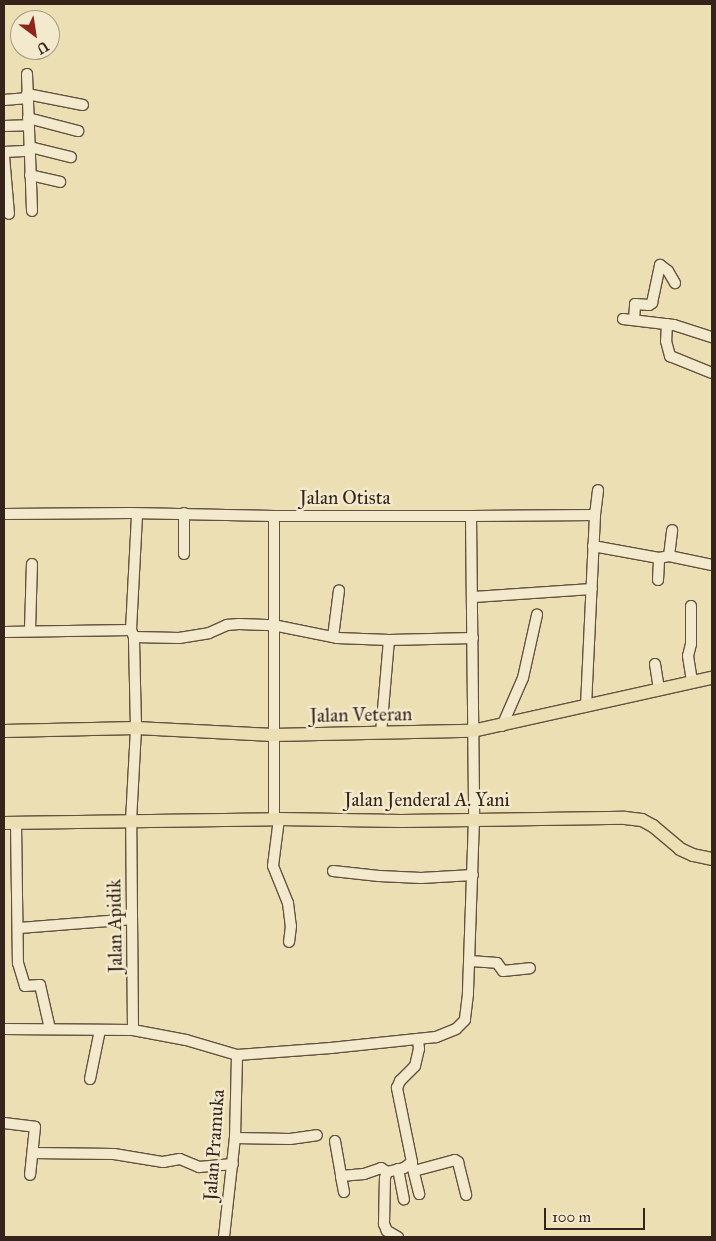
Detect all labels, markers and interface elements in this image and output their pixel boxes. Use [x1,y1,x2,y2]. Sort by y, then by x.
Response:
north arrow [10,10,60,60]
text: U [33,37,52,58]
street label: Jalan Otista [300,487,390,509]
street label: Jalan Veteran [309,703,413,727]
street label: Jalan Jenderal A. Yani [344,789,510,811]
street label: Jalan Apidik [103,879,127,973]
street label: Jalan Pramuka [199,1089,229,1201]
scale bar [546,1198,647,1230]
text: 100 m [552,1208,591,1226]

